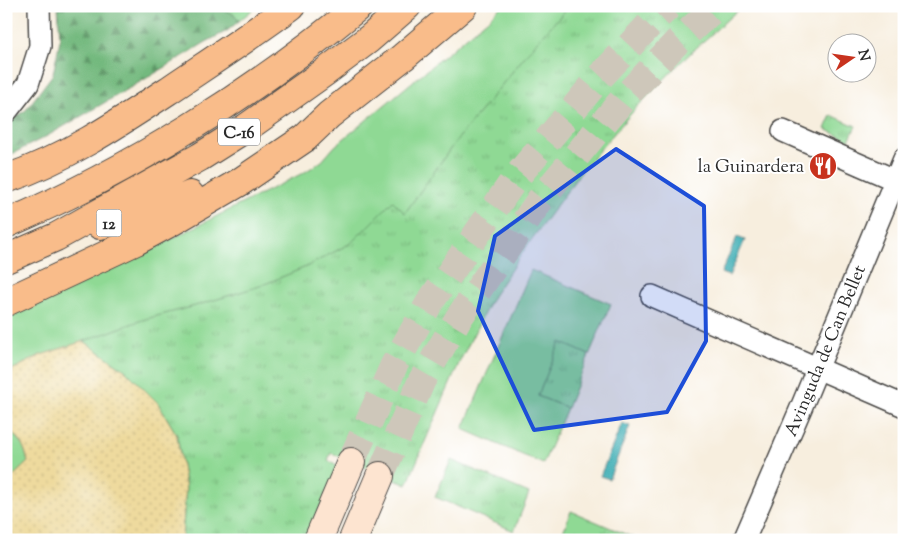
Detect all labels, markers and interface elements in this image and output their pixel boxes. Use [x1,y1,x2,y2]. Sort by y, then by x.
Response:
north arrow [828,32,878,82]
text: N [852,48,874,63]
road number: C-16 [218,118,260,146]
restaurant icon: la Guinardera [808,151,838,181]
place label: la Guinardera [698,155,804,181]
road number: 12 [96,210,122,237]
street label: Avinguda de Can Bellet [779,262,874,441]

